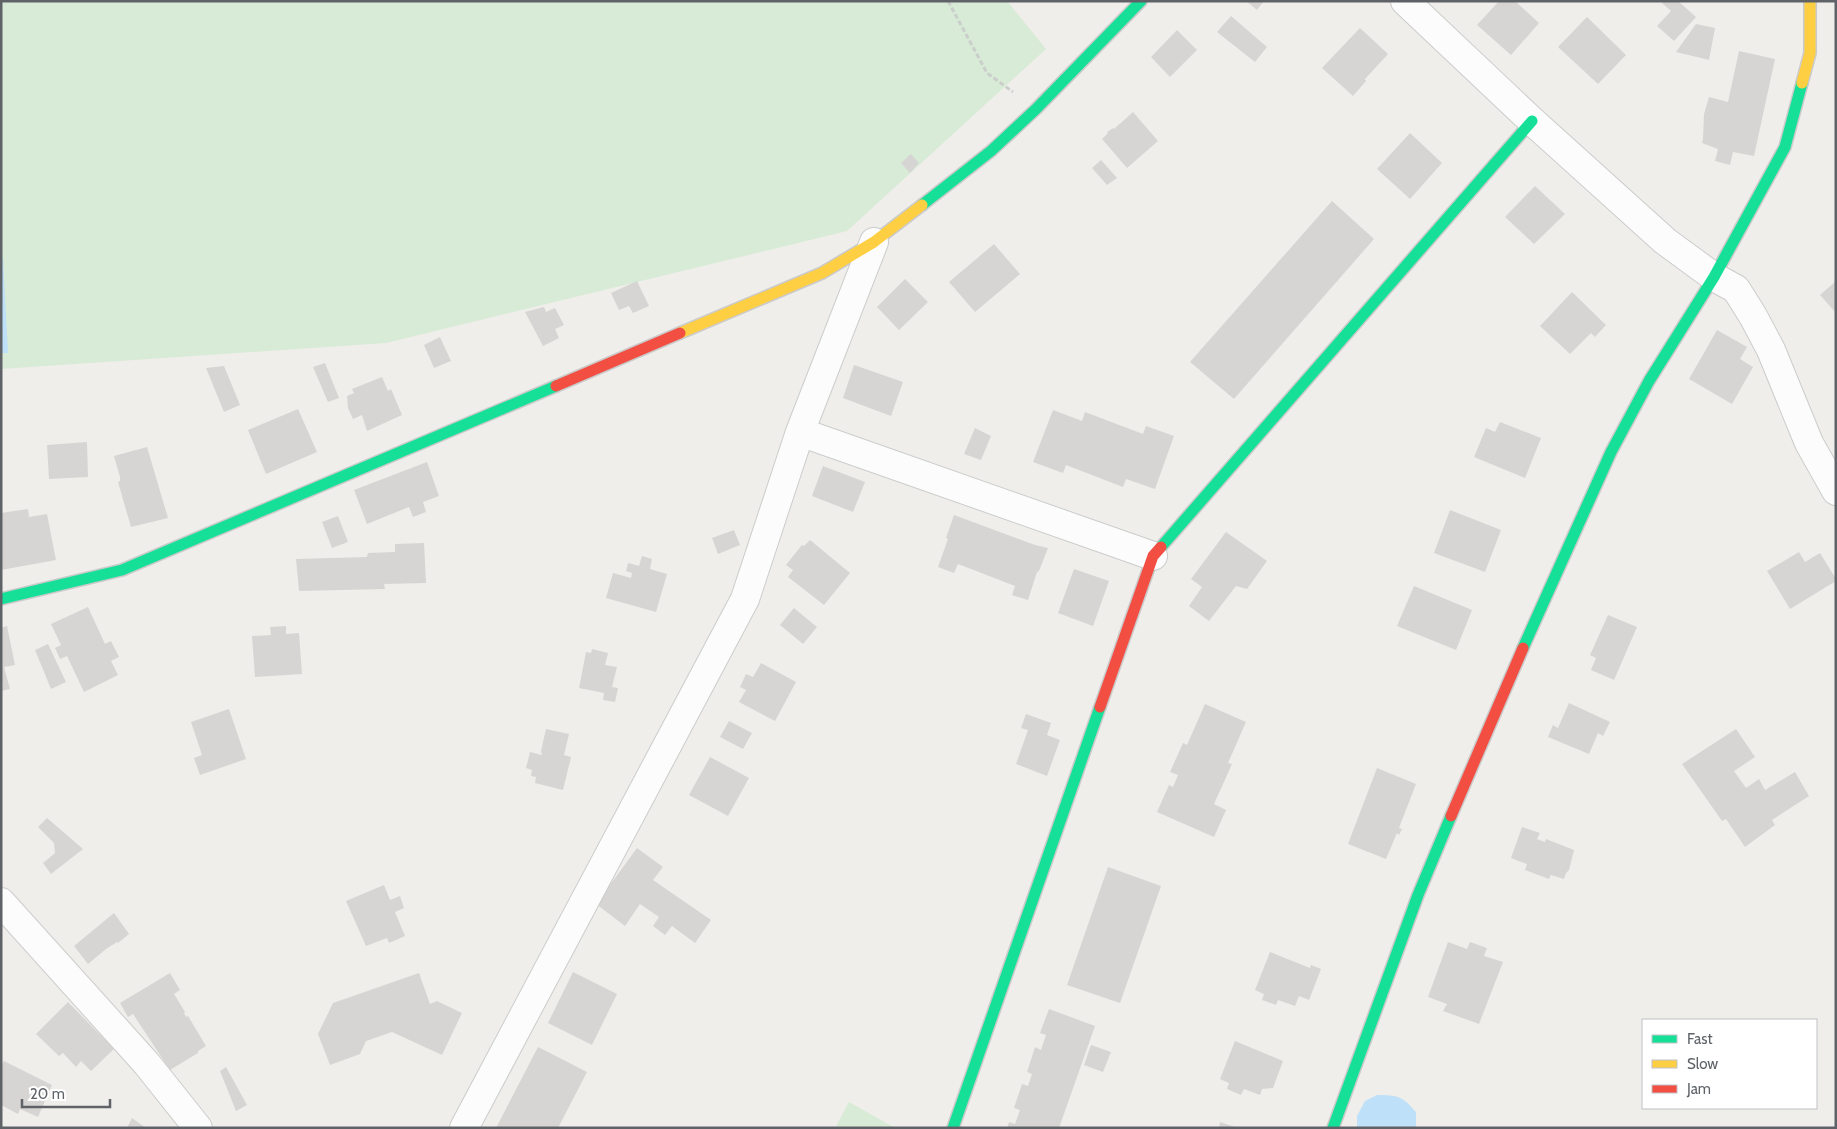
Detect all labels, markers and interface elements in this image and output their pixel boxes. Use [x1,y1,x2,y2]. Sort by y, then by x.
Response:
legend [1642,1019,1817,1109]
text: Fast [1687,1030,1712,1048]
text: Slow [1687,1055,1718,1073]
scale bar [22,1076,110,1108]
text: Jam [1686,1080,1711,1098]
text: 20 m [30,1085,65,1103]

